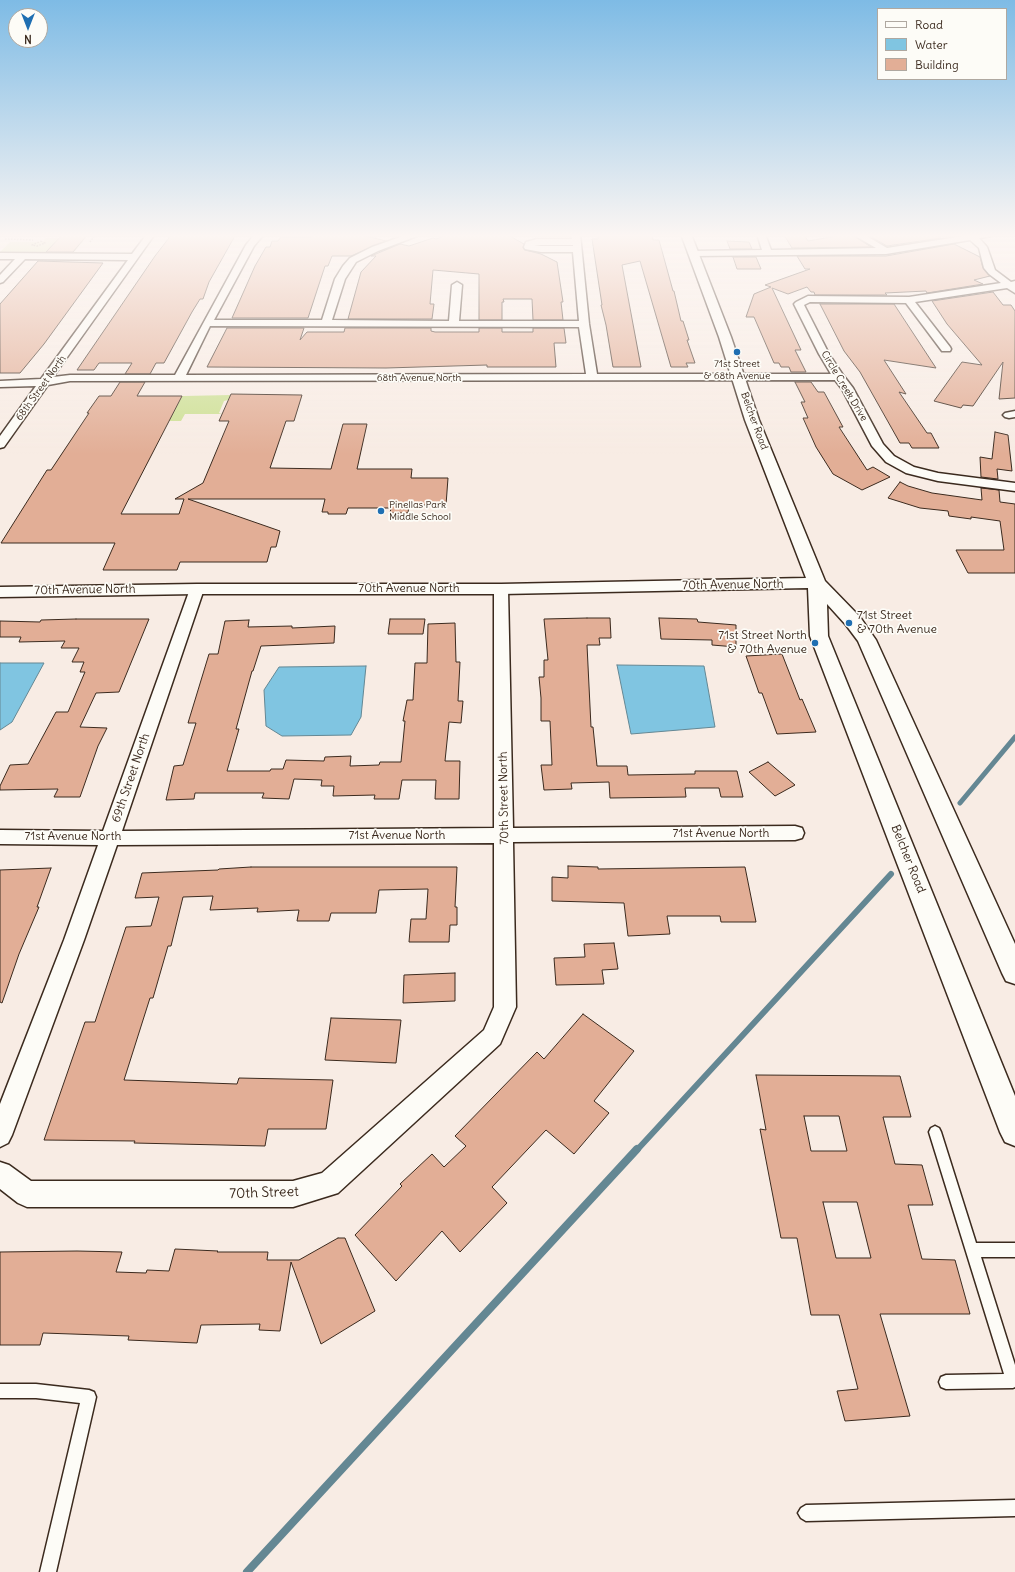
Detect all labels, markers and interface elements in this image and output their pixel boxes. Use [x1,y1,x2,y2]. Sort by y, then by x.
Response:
north arrow [8,8,48,48]
legend [877,8,1007,80]
text: Road [915,17,943,32]
text: N [24,32,32,46]
text: Water [915,37,948,52]
text: Building [915,57,959,72]
marker: 71st Street & 68th Avenue [732,347,742,357]
street label: Circle Creek Drive [818,349,870,423]
street label: 68th Street North [13,353,69,423]
place label: 71st Street & 68th Avenue [704,358,770,382]
street label: 68th Avenue North [377,372,461,384]
street label: Belcher Road [738,391,770,451]
place label: Pinellas Park Middle School [389,499,451,522]
marker: Pinellas Park Middle School [376,506,386,516]
street label: 70th Avenue North [682,577,784,593]
street label: 70th Avenue North [34,582,136,598]
street label: 70th Avenue North [358,582,460,596]
place label: 71st Street & 70th Avenue [857,609,937,637]
marker: 71st Street & 70th Avenue [844,618,854,628]
place label: 71st Street North & 70th Avenue [718,629,807,657]
marker: 71st Street North & 70th Avenue [810,638,820,648]
street label: 69th Street North [109,732,153,824]
street label: 70th Street North [496,751,512,845]
street label: Belcher Road [888,823,928,895]
street label: 71st Avenue North [673,827,769,841]
street label: 71st Avenue North [349,829,445,843]
street label: 71st Avenue North [25,830,121,844]
street label: 70th Street [229,1183,299,1203]

